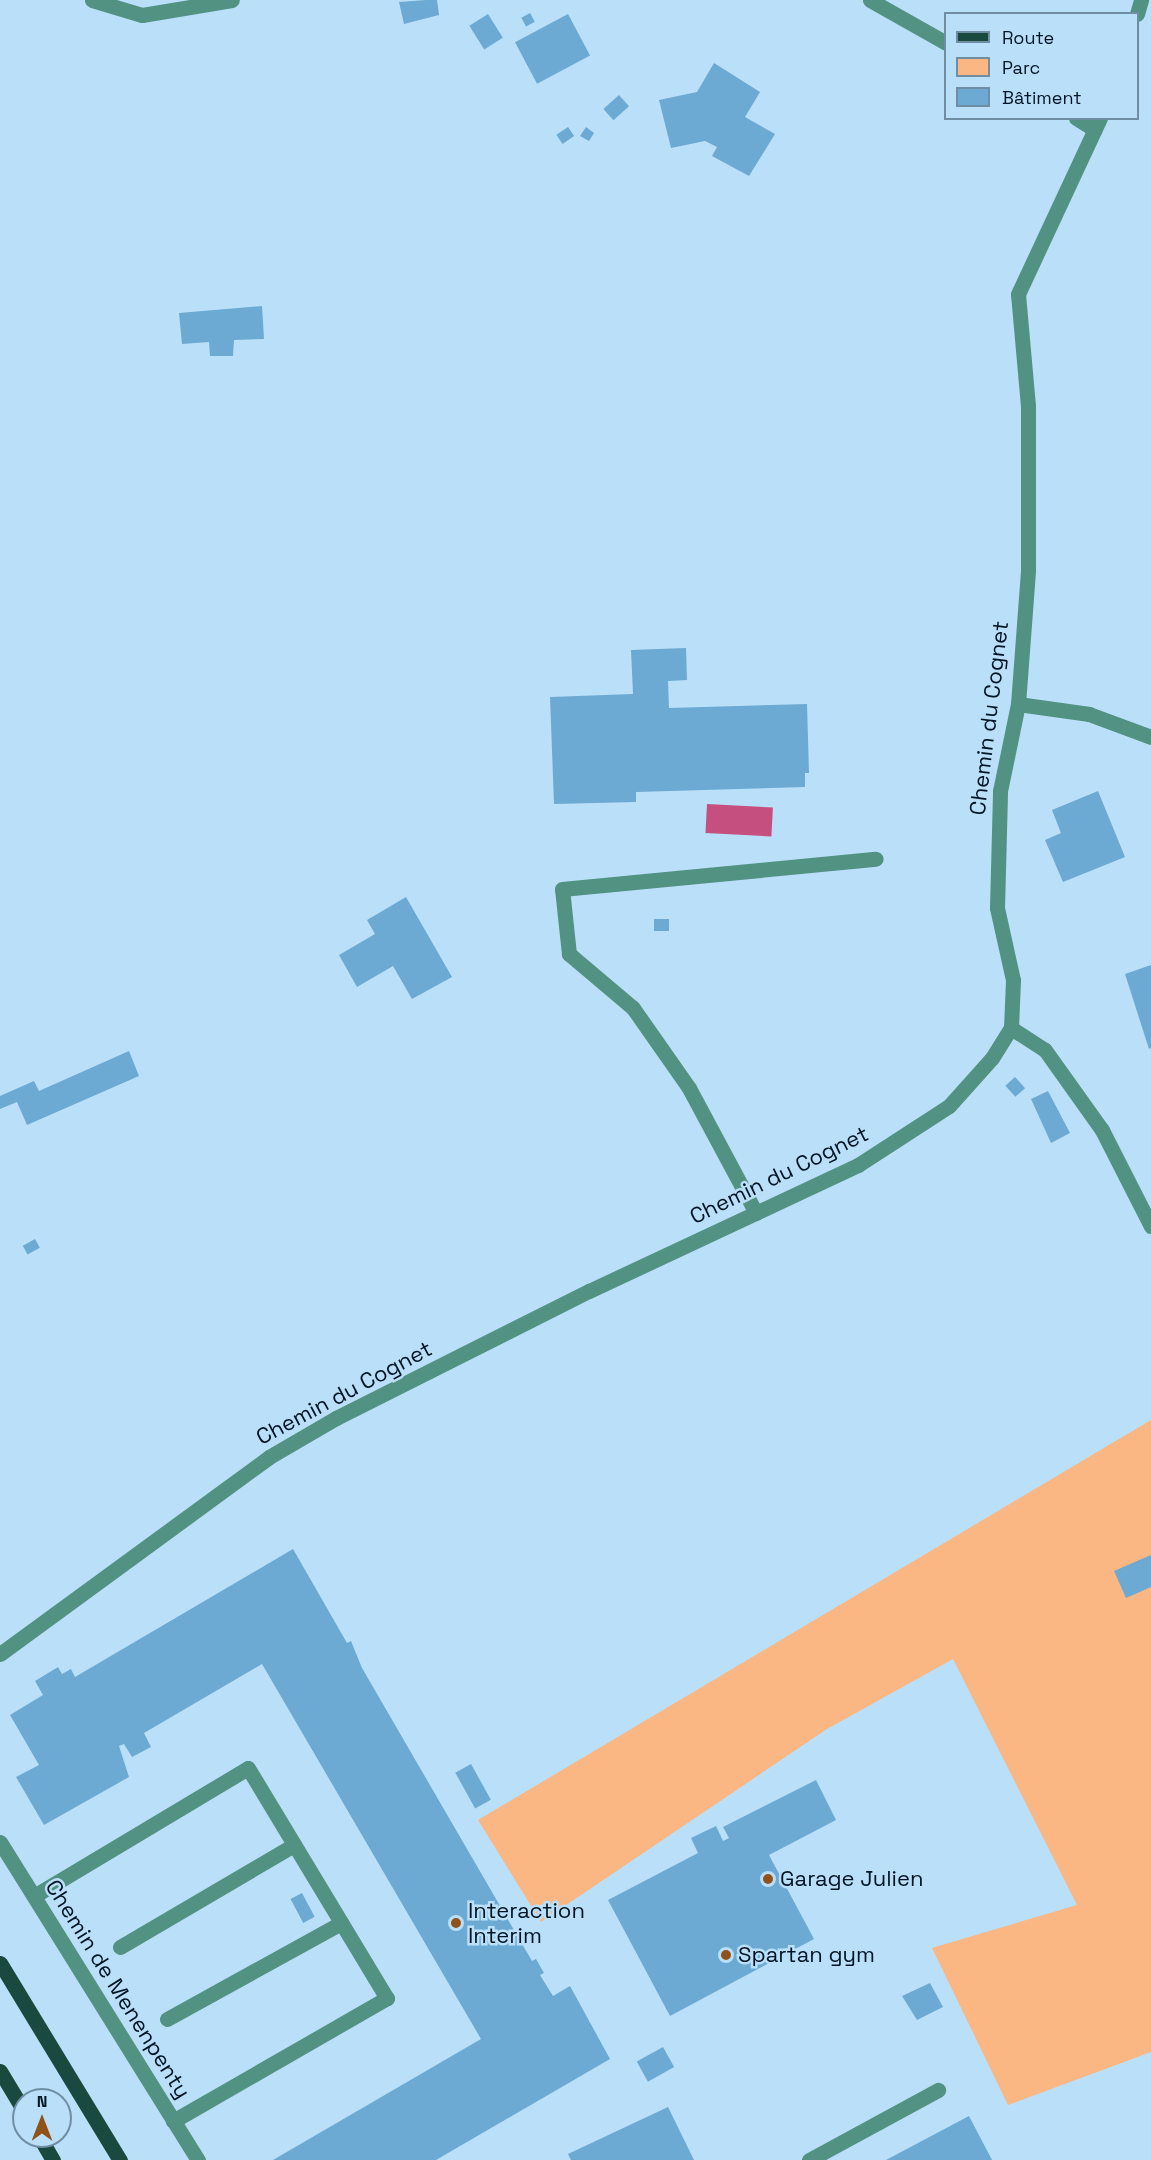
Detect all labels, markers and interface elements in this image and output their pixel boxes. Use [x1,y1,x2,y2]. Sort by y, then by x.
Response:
legend [944,12,1139,120]
text: Route [1002,26,1054,49]
text: Parc [1002,56,1040,79]
text: Bâtiment [1002,86,1082,109]
street label: Chemin du Cognet [964,619,1014,817]
street label: Chemin du Cognet [685,1120,873,1230]
street label: Chemin du Cognet [252,1335,436,1451]
place label: Garage Julien [780,1866,924,1892]
marker: Garage Julien [761,1872,775,1886]
street label: Chemin de Menenpenty [40,1875,196,2103]
place label: Interaction Interim [468,1897,585,1948]
marker: Interaction Interim [449,1916,463,1930]
place label: Spartan gym [738,1942,875,1968]
marker: Spartan gym [719,1948,733,1962]
north arrow [12,2088,72,2148]
text: N [37,2091,47,2112]

